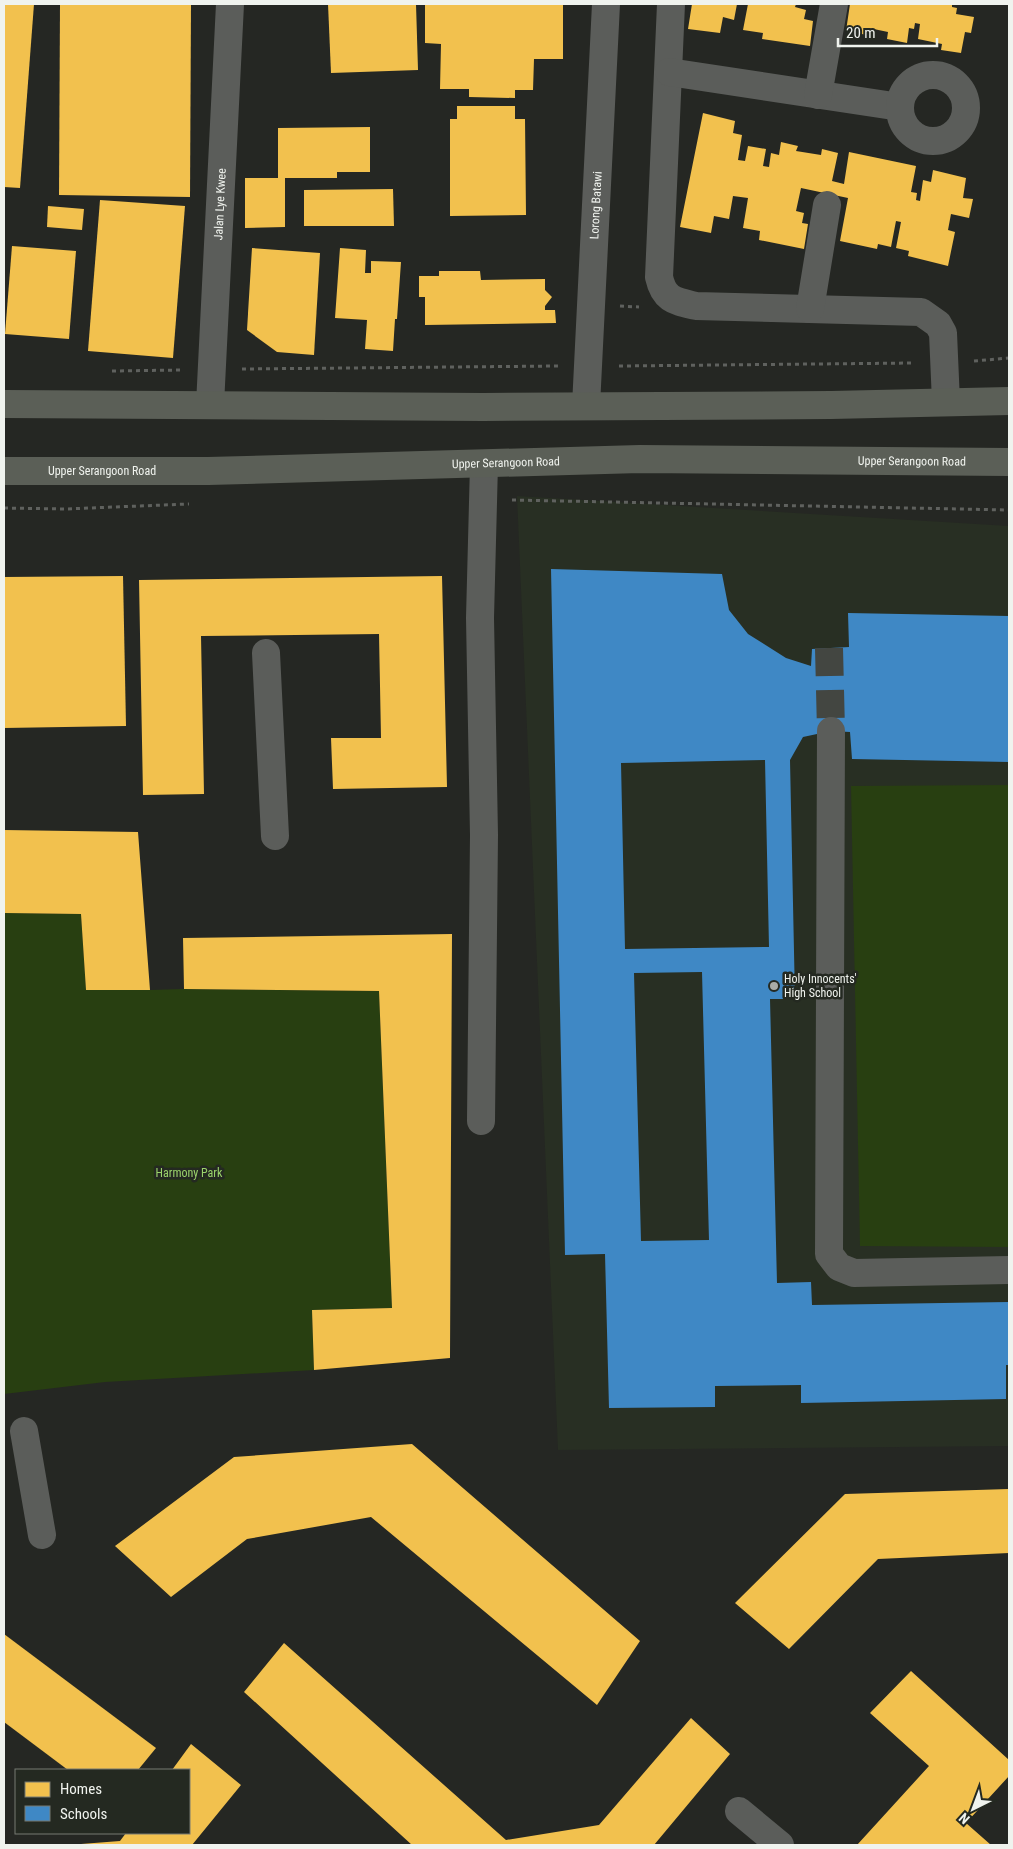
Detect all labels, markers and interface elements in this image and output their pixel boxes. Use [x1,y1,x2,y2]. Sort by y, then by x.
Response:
scale bar [838,15,937,47]
text: 20 m [846,24,876,42]
street label: Jalan Lye Kwee [211,167,229,241]
street label: Lorong Batawi [587,171,605,240]
street label: Upper Serangoon Road [452,454,560,471]
street label: Upper Serangoon Road [858,454,966,469]
street label: Upper Serangoon Road [48,464,156,478]
place label: Holy Innocents' High School [784,972,857,1000]
marker: Holy Innocents' High School [768,980,780,992]
park label: Harmony Park [156,1166,223,1180]
legend [15,1769,190,1834]
text: Homes [60,1780,102,1798]
north arrow [948,1784,998,1834]
text: Schools [60,1805,107,1823]
text: N [956,1810,973,1827]

